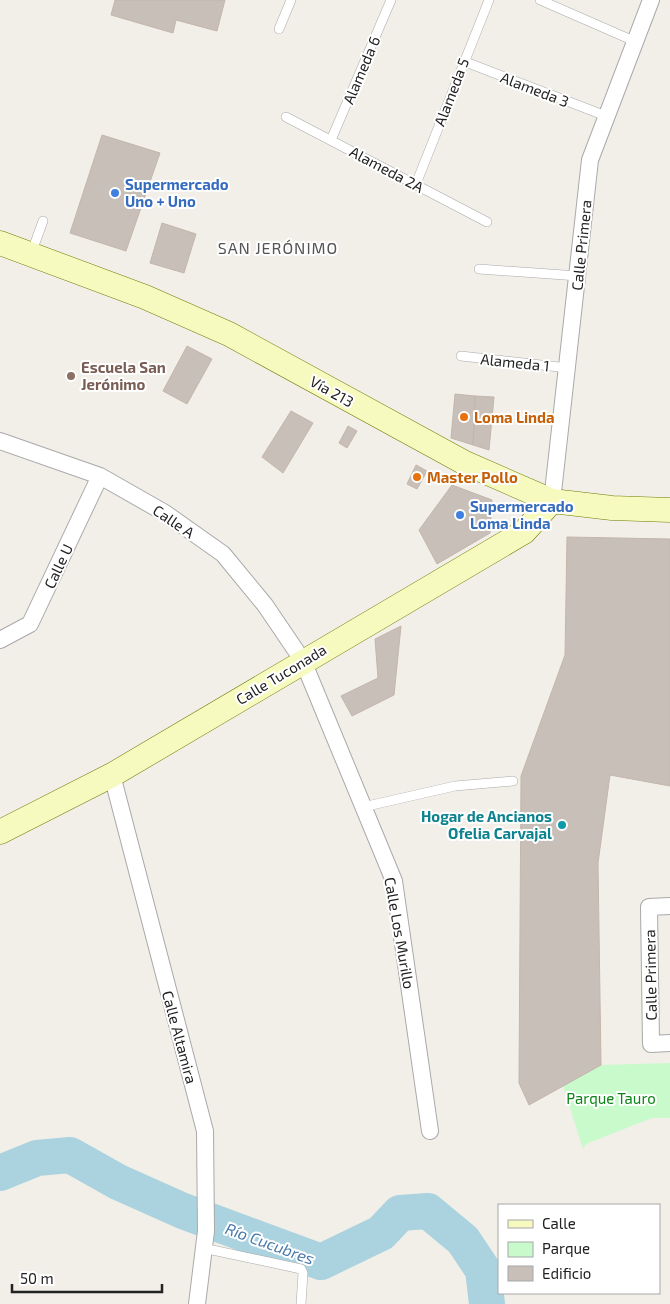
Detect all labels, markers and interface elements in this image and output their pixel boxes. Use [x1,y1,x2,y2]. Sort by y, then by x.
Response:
street label: Alameda 6 [339,33,383,107]
street label: Alameda 5 [430,55,472,129]
street label: Alameda 3 [498,68,572,110]
street label: Alameda 2A [347,142,428,196]
place label: Supermercado Uno + Uno [125,175,229,210]
marker: Supermercado Uno + Uno [109,187,121,199]
street label: Calle Primera [567,199,595,291]
district label: SAN JERÓNIMO [218,238,338,257]
street label: Alameda 1 [480,349,550,375]
place label: Escuela San Jerónimo [81,358,166,393]
marker: Escuela San Jerónimo [65,370,77,382]
street label: Vía 213 [307,372,357,410]
place label: Loma Linda [474,408,555,426]
marker: Loma Linda [458,411,470,423]
place label: Master Pollo [427,468,518,486]
marker: Master Pollo [411,471,423,483]
place label: Supermercado Loma Linda [470,497,574,532]
street label: Calle A [150,501,199,542]
marker: Supermercado Loma Linda [454,509,466,521]
street label: Calle U [40,541,76,591]
street label: Calle Tuconada [233,640,329,708]
place label: Hogar de Ancianos Ofelia Carvajal [421,807,552,842]
marker: Hogar de Ancianos Ofelia Carvajal [556,819,568,831]
street label: Calle Los Murillo [381,876,419,990]
street label: Calle Primera [640,929,660,1021]
street label: Calle Altamira [159,989,201,1085]
park label: Parque Tauro [566,1089,656,1107]
legend [498,1204,660,1294]
text: Calle [542,1214,576,1232]
water label: Río Cucubres [223,1218,317,1268]
text: Parque [542,1239,590,1257]
scale bar [12,1262,162,1294]
text: Edificio [542,1264,591,1282]
text: 50 m [20,1269,54,1287]

